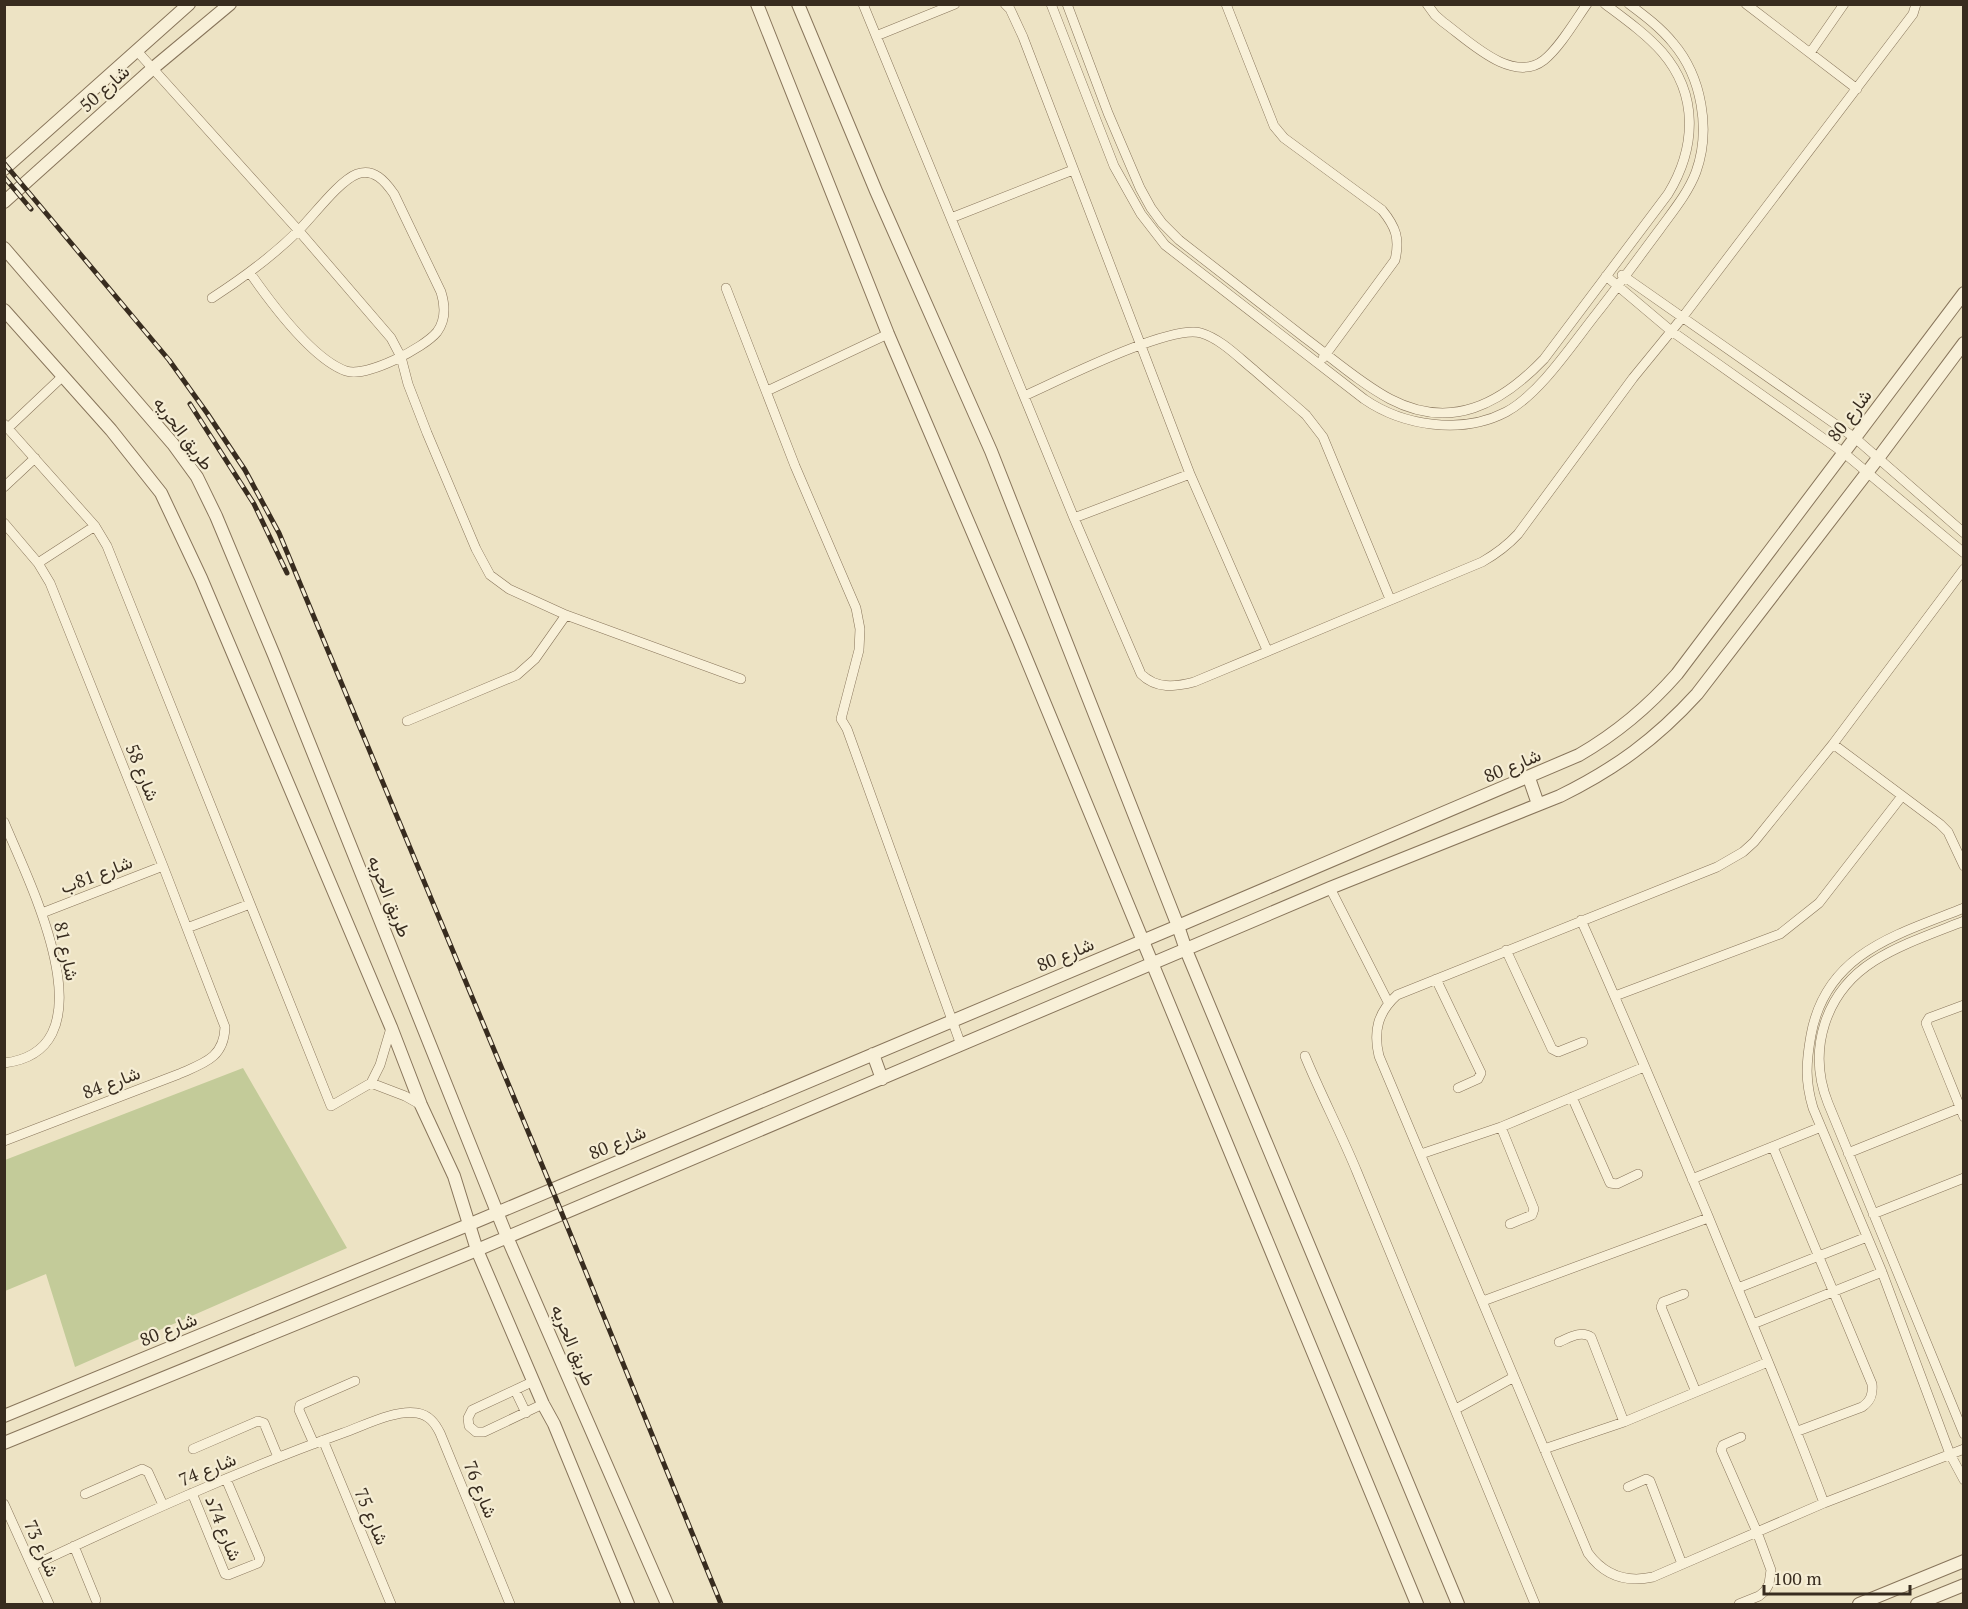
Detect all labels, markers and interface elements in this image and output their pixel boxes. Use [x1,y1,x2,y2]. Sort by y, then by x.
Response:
street label: شارع 50 [74,59,135,118]
street label: شارع 80 [1821,384,1877,447]
street label: طريق الحريه [149,391,219,475]
street label: شارع 58 [120,740,165,805]
street label: شارع 80 [1480,742,1545,789]
street label: شارع 81ب [56,849,136,900]
street label: طريق الحريه [363,852,417,940]
street label: شارع 81 [48,919,85,983]
street label: شارع 80 [1033,931,1098,978]
street label: شارع 84 [79,1060,144,1105]
street label: شارع 80 [585,1119,650,1166]
street label: طريق الحريه [546,1301,602,1389]
street label: شارع 80 [136,1307,201,1352]
street label: شارع 74 [175,1447,240,1492]
street label: شارع 76 [458,1457,503,1522]
street label: شارع 75 [348,1484,395,1549]
street label: شارع 74د [199,1492,248,1565]
street label: شارع 73 [18,1516,65,1581]
scale bar [1764,1558,1910,1596]
text: 100 m [1773,1566,1822,1590]

